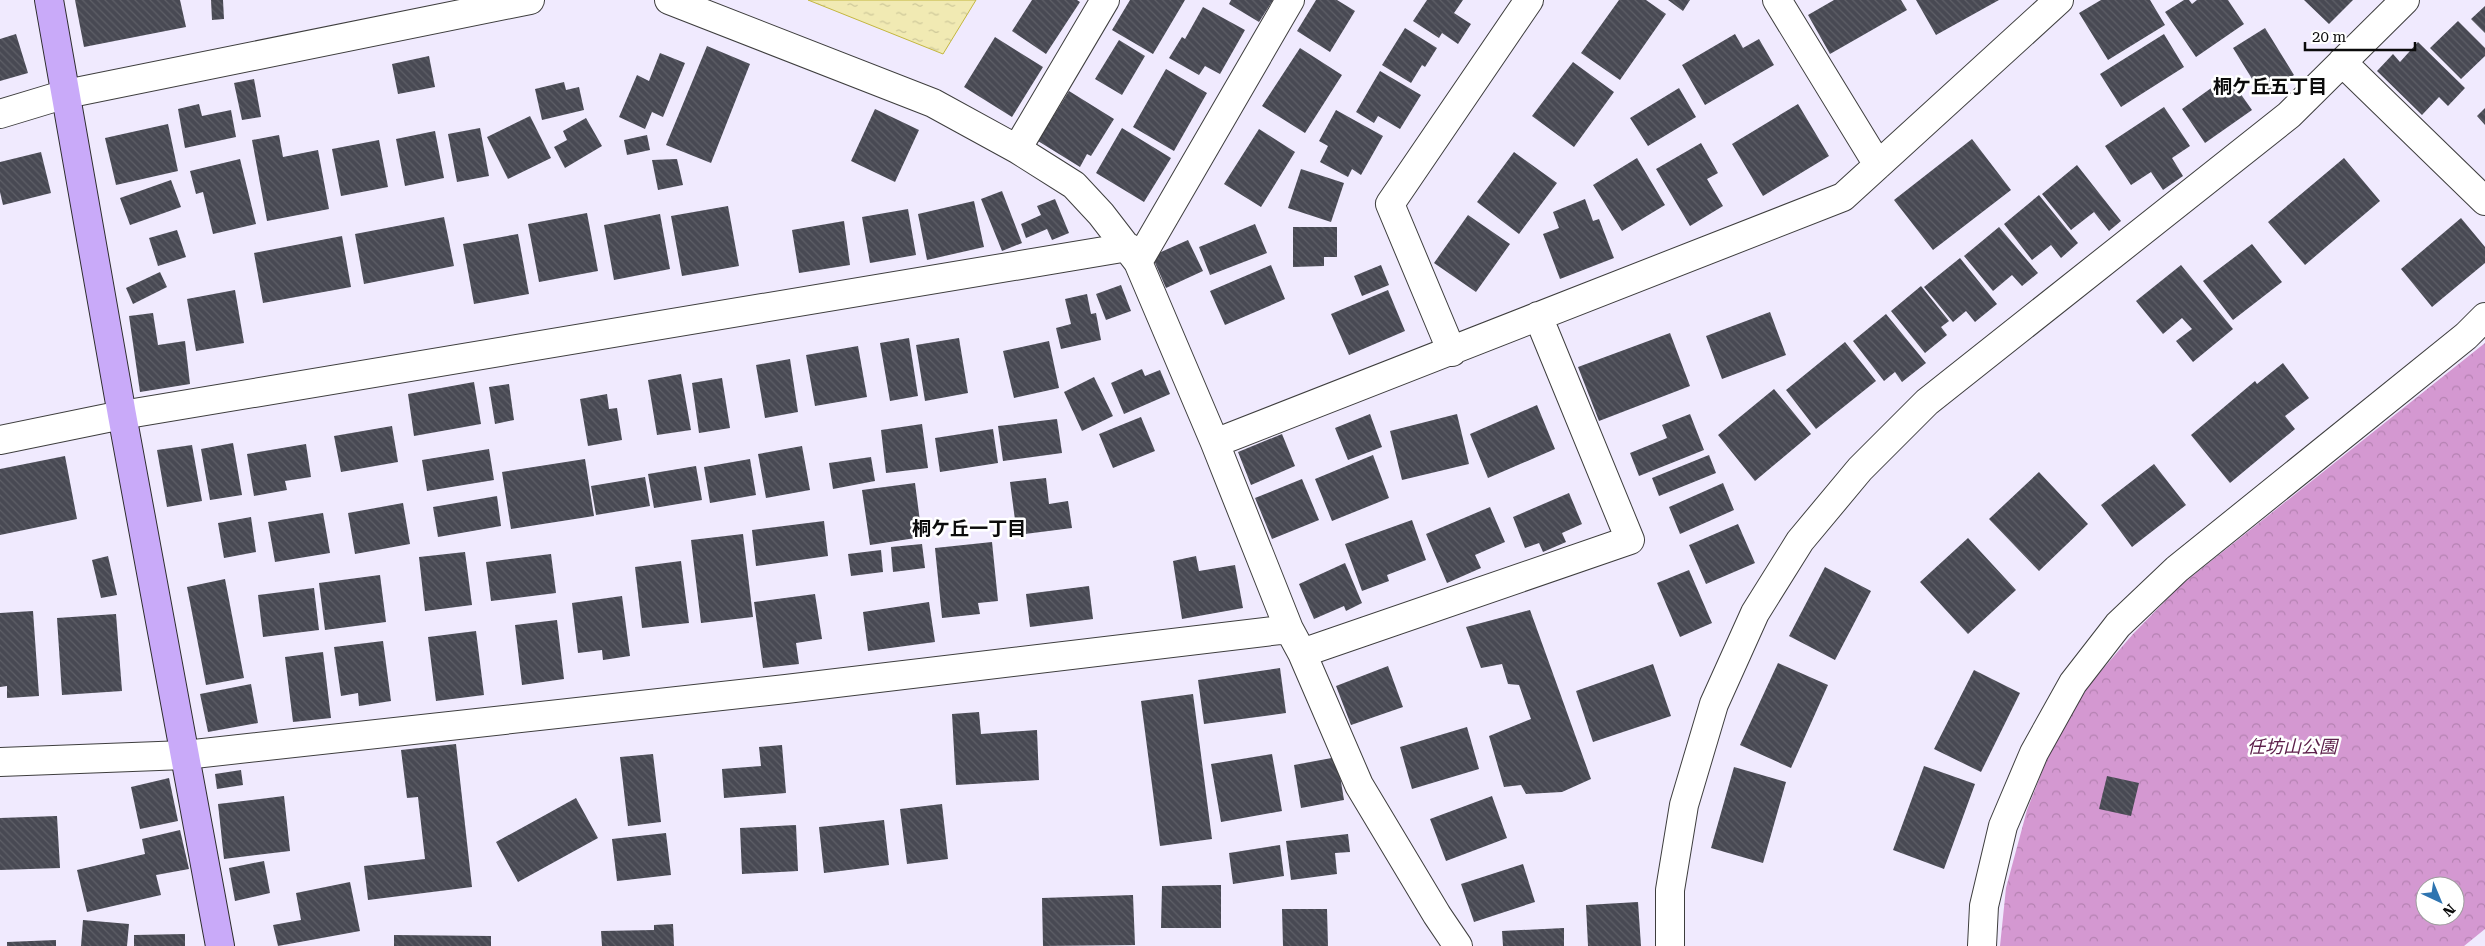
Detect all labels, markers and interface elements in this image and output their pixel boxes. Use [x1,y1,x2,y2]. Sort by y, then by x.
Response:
scale bar [2305,20,2415,52]
text: 20 m [2312,28,2347,46]
district label: 桐ケ丘五丁目 [2213,75,2327,98]
district label: 桐ケ丘一丁目 [912,517,1026,540]
park label: 任坊山公園 [2247,736,2340,757]
north arrow [2415,876,2465,926]
text: N [2439,901,2458,920]

